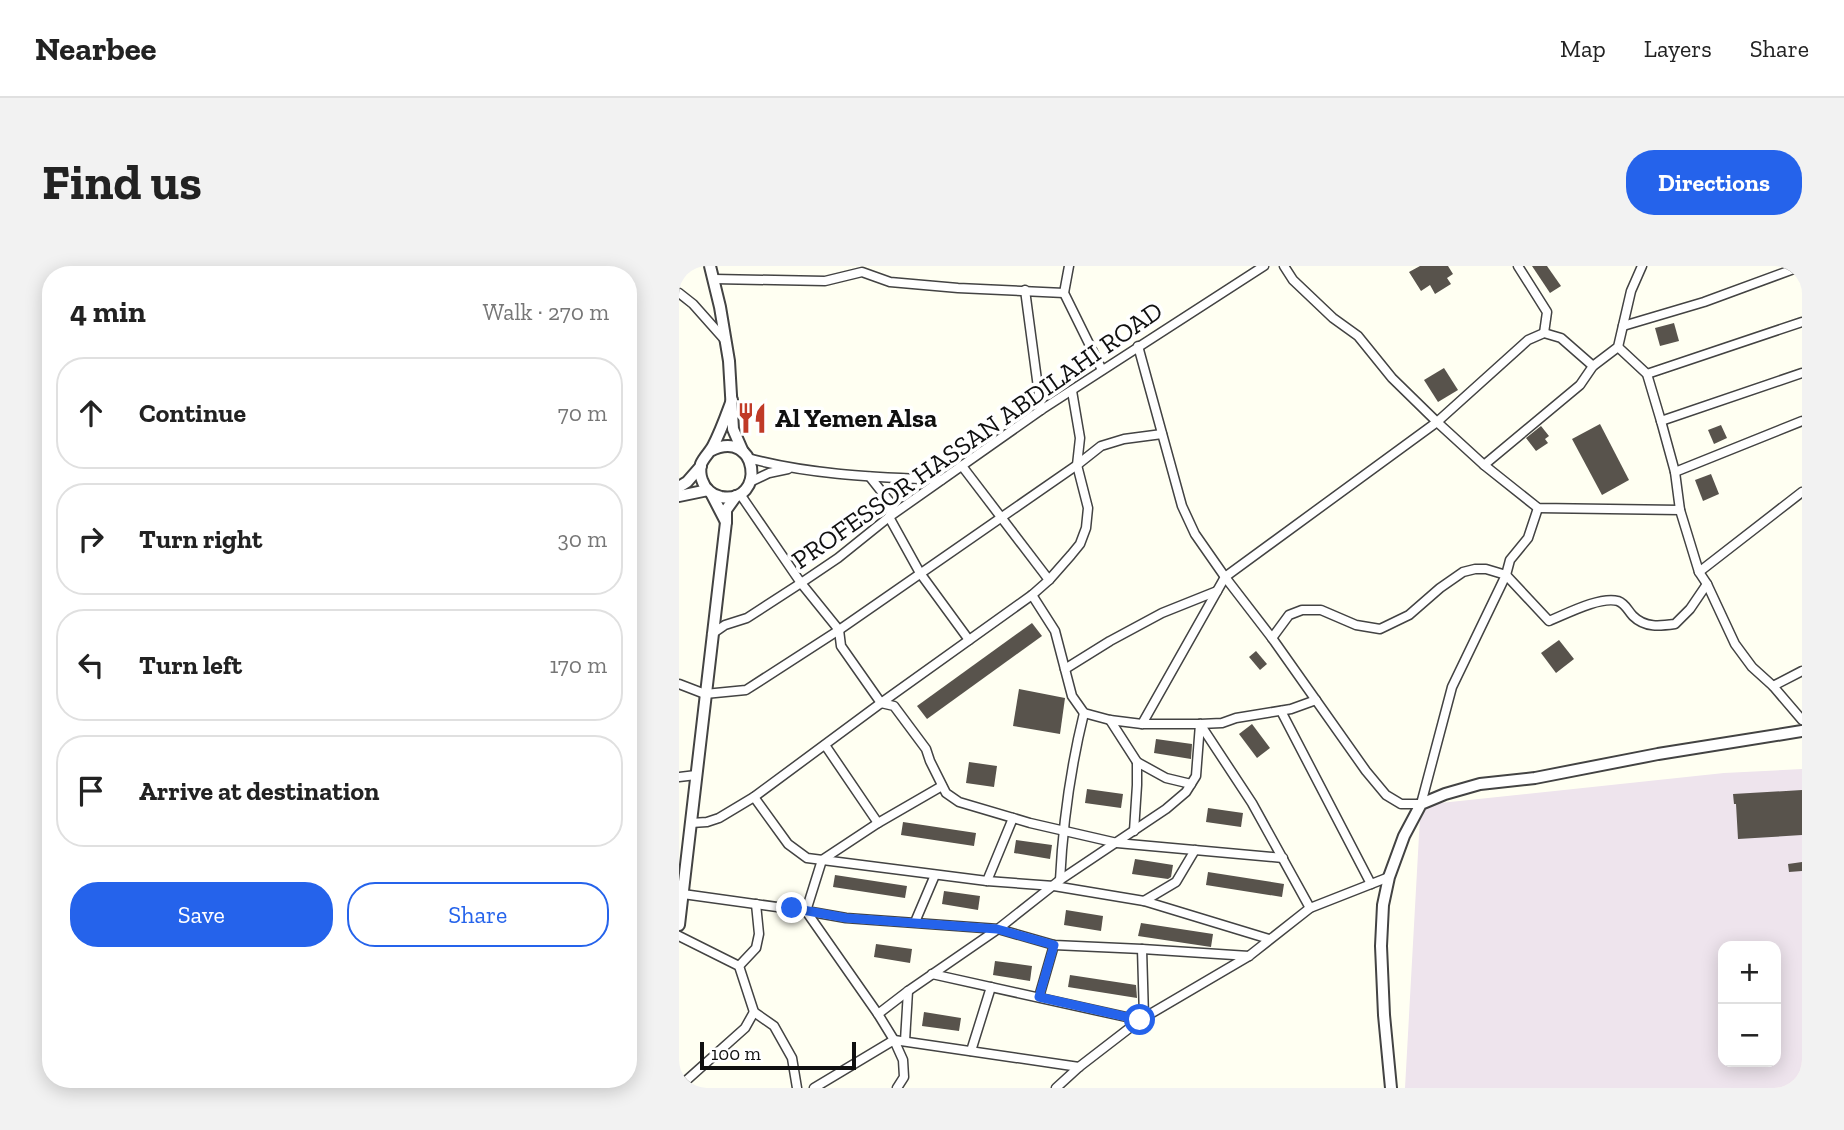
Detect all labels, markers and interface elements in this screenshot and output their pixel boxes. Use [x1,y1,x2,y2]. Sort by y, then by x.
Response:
text: Nearbee [35,29,157,68]
text: Map [1560,34,1606,63]
text: Layers [1644,34,1712,63]
text: Share [1750,34,1809,63]
button: Directions [1626,150,1802,215]
text: Find us [42,153,202,212]
text: 4 min [70,294,146,330]
street label: PROFESSOR HASSAN ABDILAHI ROAD [785,294,1169,576]
text: Walk · 270 m [483,298,609,326]
icon: ahead [72,394,110,432]
text: Continue [139,397,246,429]
text: 70 m [558,399,607,427]
restaurant icon: Al Yemen Alsa [735,401,769,435]
place label: Al Yemen Alsa [775,402,937,434]
icon: right [72,520,110,558]
text: Turn right [139,523,262,555]
text: 30 m [557,525,607,553]
icon: left [72,646,110,684]
text: Turn left [139,649,242,681]
text: 170 m [549,651,607,679]
icon: arrive [72,772,110,810]
text: Arrive at destination [139,775,379,807]
button: Save [70,882,333,947]
button: Share [347,882,609,947]
route end [776,892,807,923]
map controls [1718,941,1781,1067]
button: + [1718,941,1781,1004]
route start [1124,1004,1155,1035]
button: − [1718,1004,1781,1067]
scale bar [700,1039,856,1071]
text: 100 m [711,1042,761,1065]

